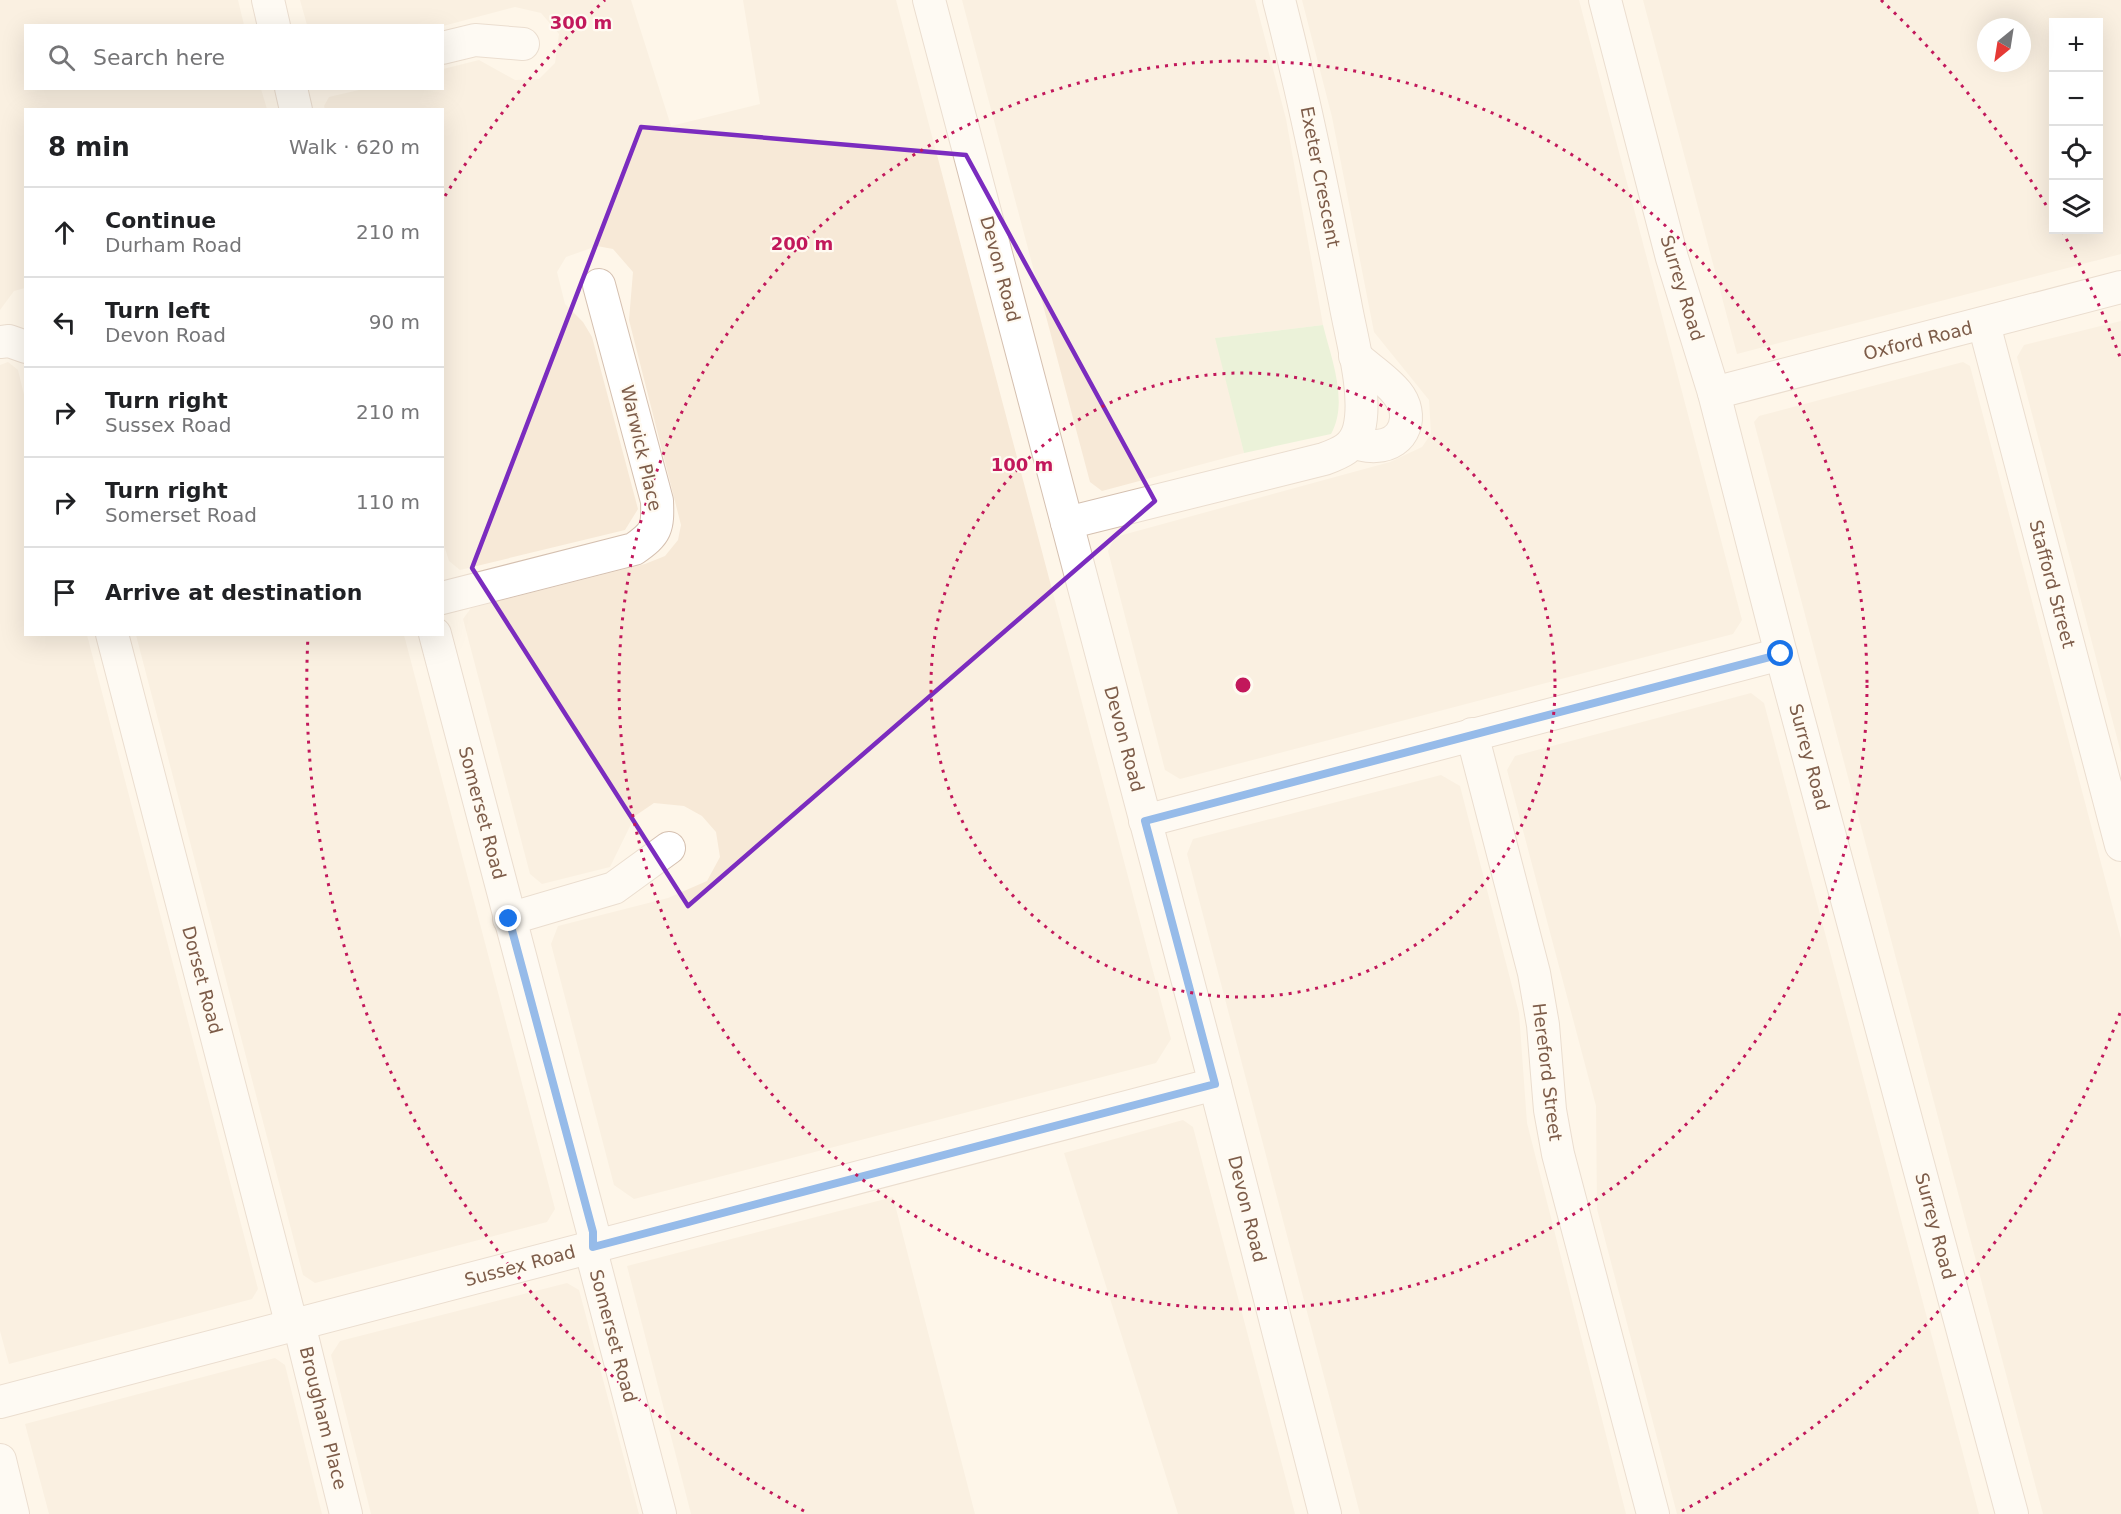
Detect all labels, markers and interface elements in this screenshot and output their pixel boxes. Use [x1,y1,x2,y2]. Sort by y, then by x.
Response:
text: 300 m [550,12,612,33]
north arrow [1977,18,2031,72]
map controls [2049,18,2103,234]
button: + [2049,18,2103,72]
search box [24,24,444,90]
icon: search [45,41,78,74]
text: Search here [93,45,225,70]
button: − [2049,72,2103,126]
street label: Exeter Crescent [1297,105,1344,249]
button: locate [2049,126,2103,180]
text: 8 min [48,132,130,162]
text: Walk · 620 m [289,135,420,159]
button: layers [2049,180,2103,234]
text: Continue [105,208,216,233]
street label: Devon Road [976,214,1025,324]
icon: ahead [48,216,81,249]
text: 210 m [356,220,420,244]
street label: Surrey Road [1656,232,1709,343]
text: Durham Road [105,233,242,257]
text: 200 m [771,233,833,254]
text: Turn left [105,298,210,323]
icon: left [48,306,81,339]
text: 90 m [369,310,420,334]
street label: Oxford Road [1861,317,1975,364]
text: Devon Road [105,323,226,347]
street label: Warwick Place [617,383,666,513]
text: Turn right [105,388,228,413]
icon: right [48,396,81,429]
text: 210 m [356,400,420,424]
text: Sussex Road [105,413,232,437]
text: 100 m [991,454,1053,475]
text: Turn right [105,478,228,503]
icon: right [48,486,81,519]
text: 110 m [356,490,420,514]
text: Somerset Road [105,503,257,527]
street label: Stafford Street [2025,517,2080,650]
icon: arrive [48,576,81,609]
text: Arrive at destination [105,580,362,605]
route start [1767,640,1793,666]
centre of rings [1233,675,1253,695]
street label: Devon Road [1100,684,1149,794]
street label: Surrey Road [1785,701,1834,812]
street label: Somerset Road [455,744,510,882]
route end [495,905,521,931]
street label: Dorset Road [178,924,227,1036]
street label: Hereford Street [1529,1002,1566,1142]
street label: Devon Road [1224,1154,1271,1264]
street label: Surrey Road [1911,1170,1960,1281]
street label: Sussex Road [462,1241,578,1290]
street label: Somerset Road [586,1267,641,1405]
street label: Brougham Place [296,1344,351,1492]

